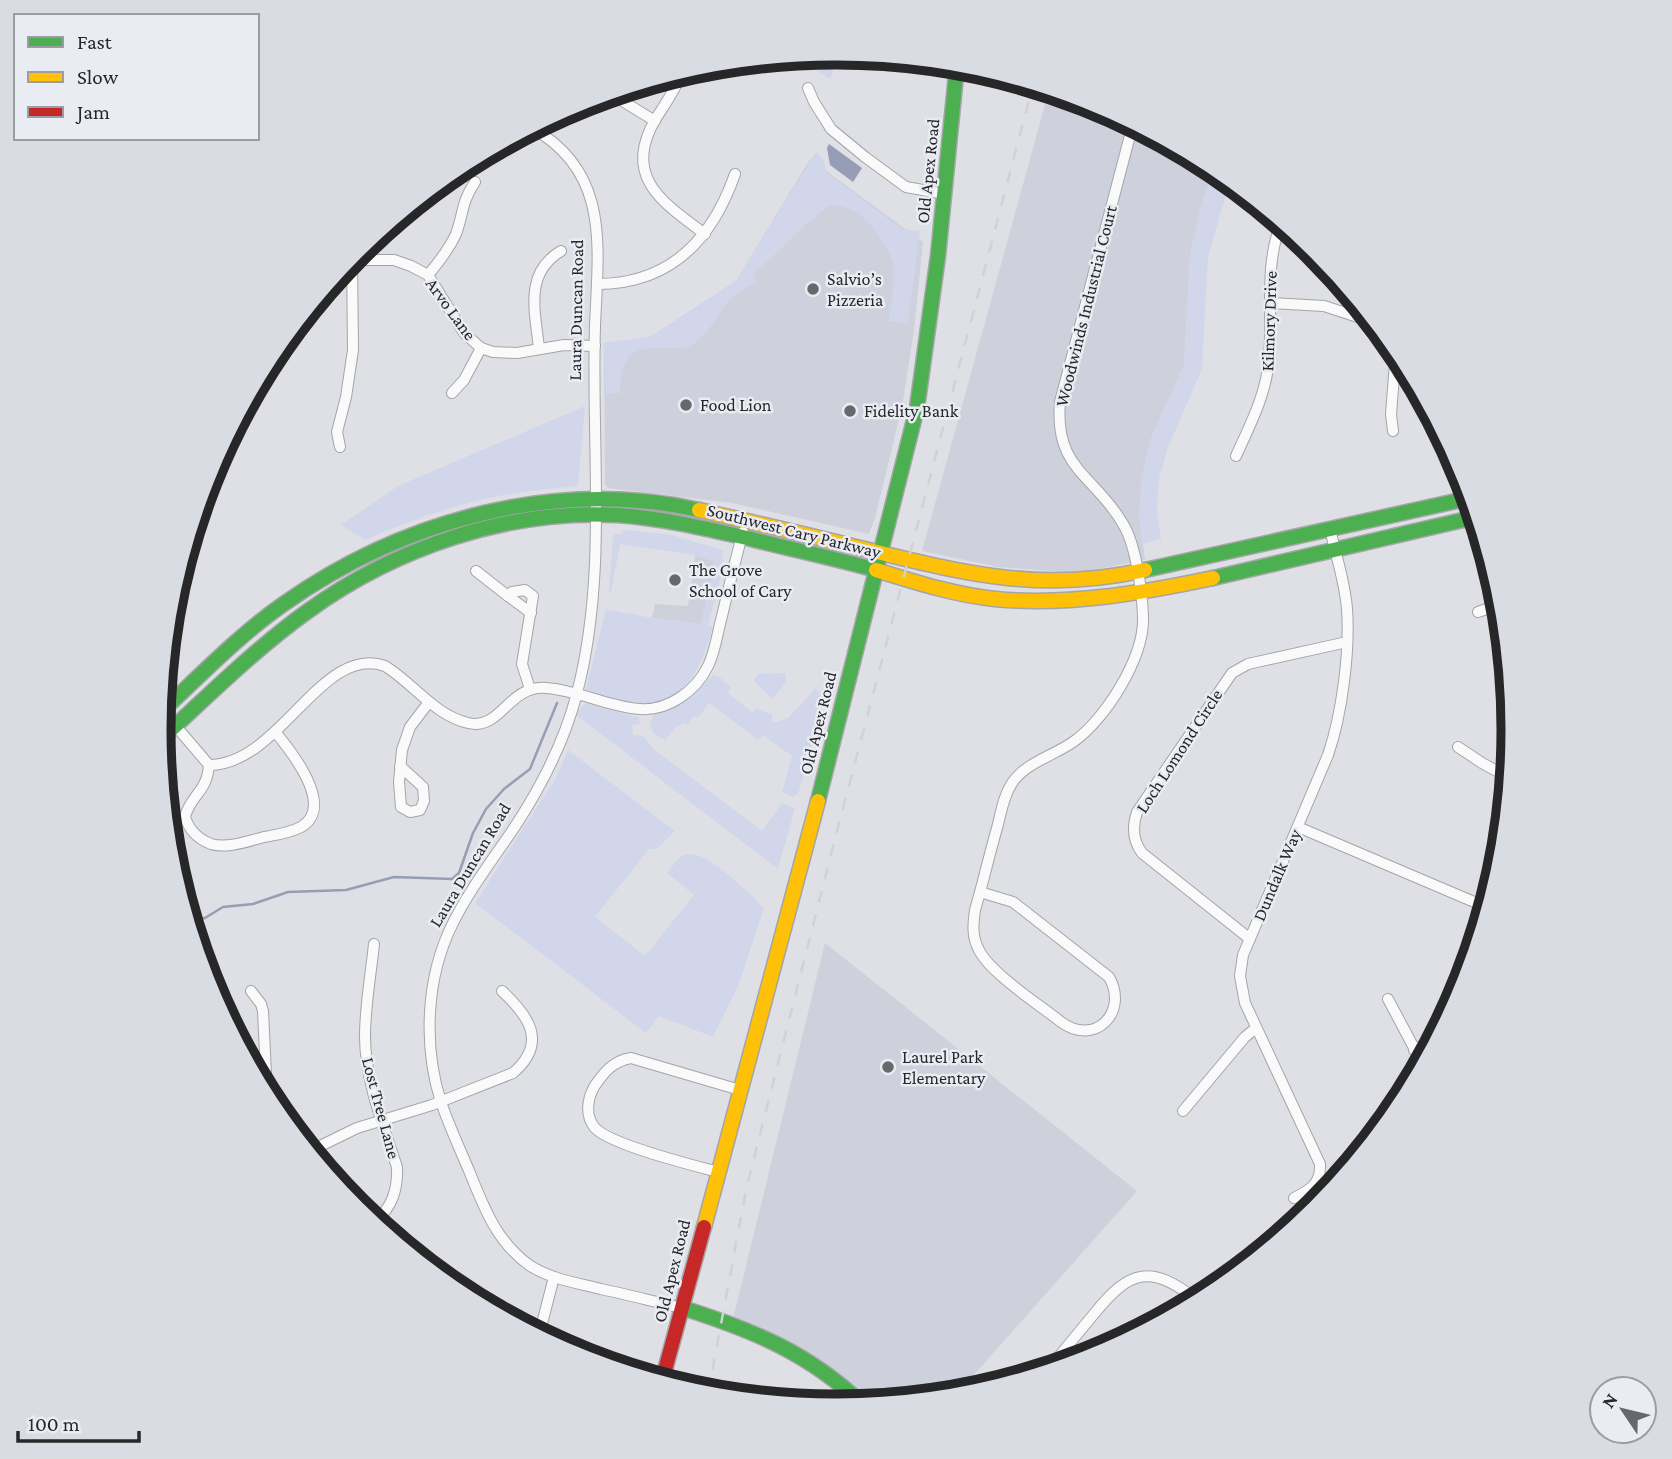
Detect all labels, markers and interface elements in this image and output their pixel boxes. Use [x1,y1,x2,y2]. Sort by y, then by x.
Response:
legend [14,14,259,140]
text: Fast [77,30,113,54]
text: Slow [77,65,119,89]
text: Jam [75,100,110,124]
street label: Old Apex Road [913,117,944,224]
street label: Woodwinds Industrial Court [1051,202,1121,409]
street label: Laura Duncan Road [565,239,587,381]
place label: Salvio’s Pizzeria [827,269,883,310]
street label: Kilmory Drive [1257,270,1281,372]
street label: Arvo Lane [422,274,480,344]
marker: Salvio’s Pizzeria [805,281,821,297]
place label: Food Lion [700,395,772,415]
marker: Food Lion [678,397,694,413]
place label: Fidelity Bank [864,401,959,421]
marker: Fidelity Bank [842,403,858,419]
street label: Southwest Cary Parkway [705,500,884,562]
place label: The Grove School of Cary [689,560,792,601]
marker: The Grove School of Cary [667,572,683,588]
street label: Old Apex Road [796,669,841,777]
street label: Loch Lomond Circle [1132,685,1227,817]
street label: Laura Duncan Road [425,799,515,931]
street label: Dundalk Way [1249,825,1306,924]
place label: Laurel Park Elementary [902,1047,986,1088]
street label: Lost Tree Lane [358,1055,404,1161]
marker: Laurel Park Elementary [880,1059,896,1075]
street label: Old Apex Road [650,1217,695,1325]
north arrow [1588,1375,1658,1445]
text: N [1597,1389,1622,1412]
scale bar [18,1400,138,1444]
text: 100 m [28,1412,80,1436]

